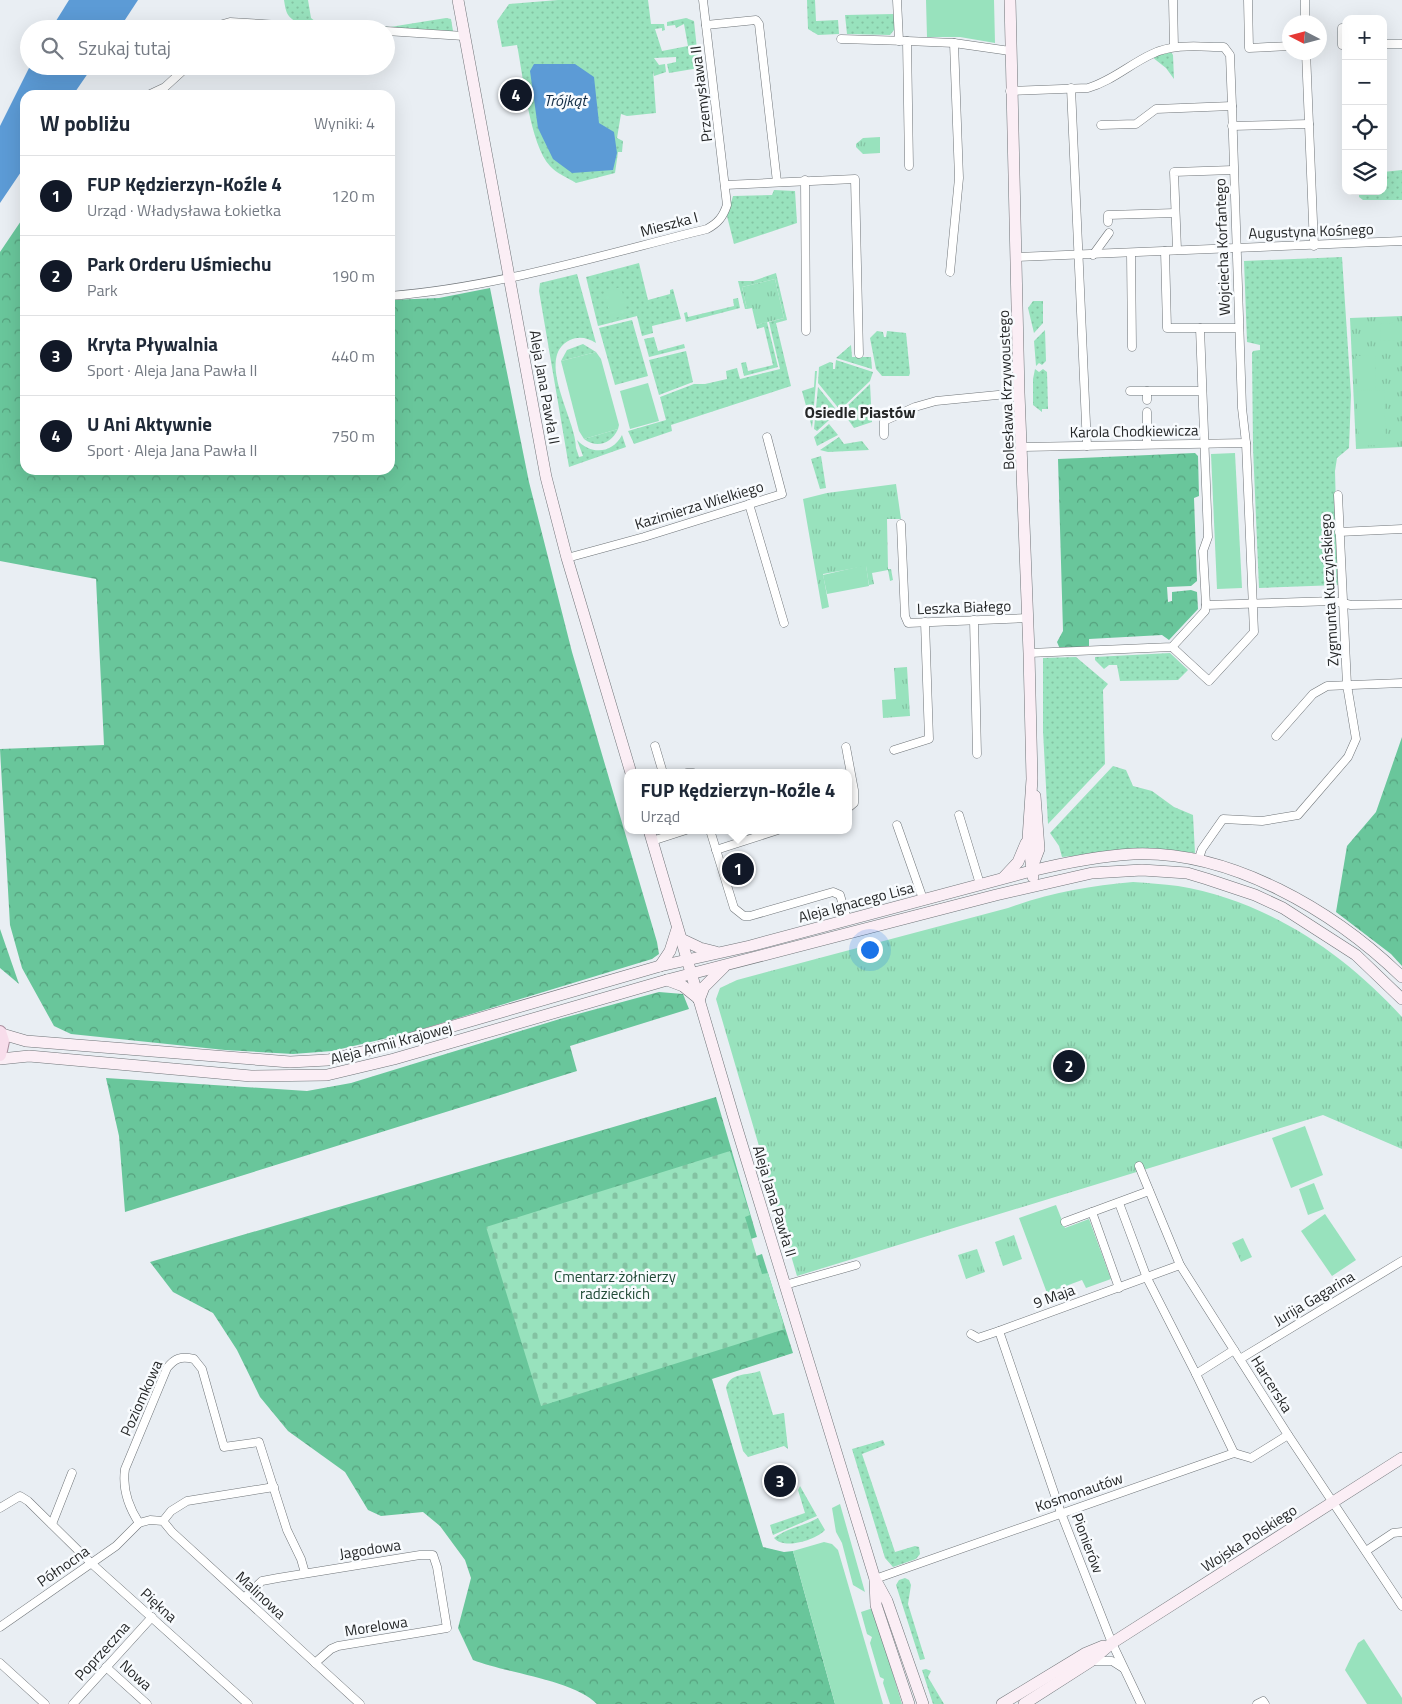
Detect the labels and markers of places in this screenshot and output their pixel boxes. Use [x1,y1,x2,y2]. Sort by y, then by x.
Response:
pin: 4 [500,76,532,114]
pin: 1 [722,850,754,888]
pin: 2 [1053,1047,1085,1085]
pin: 3 [764,1462,796,1500]

